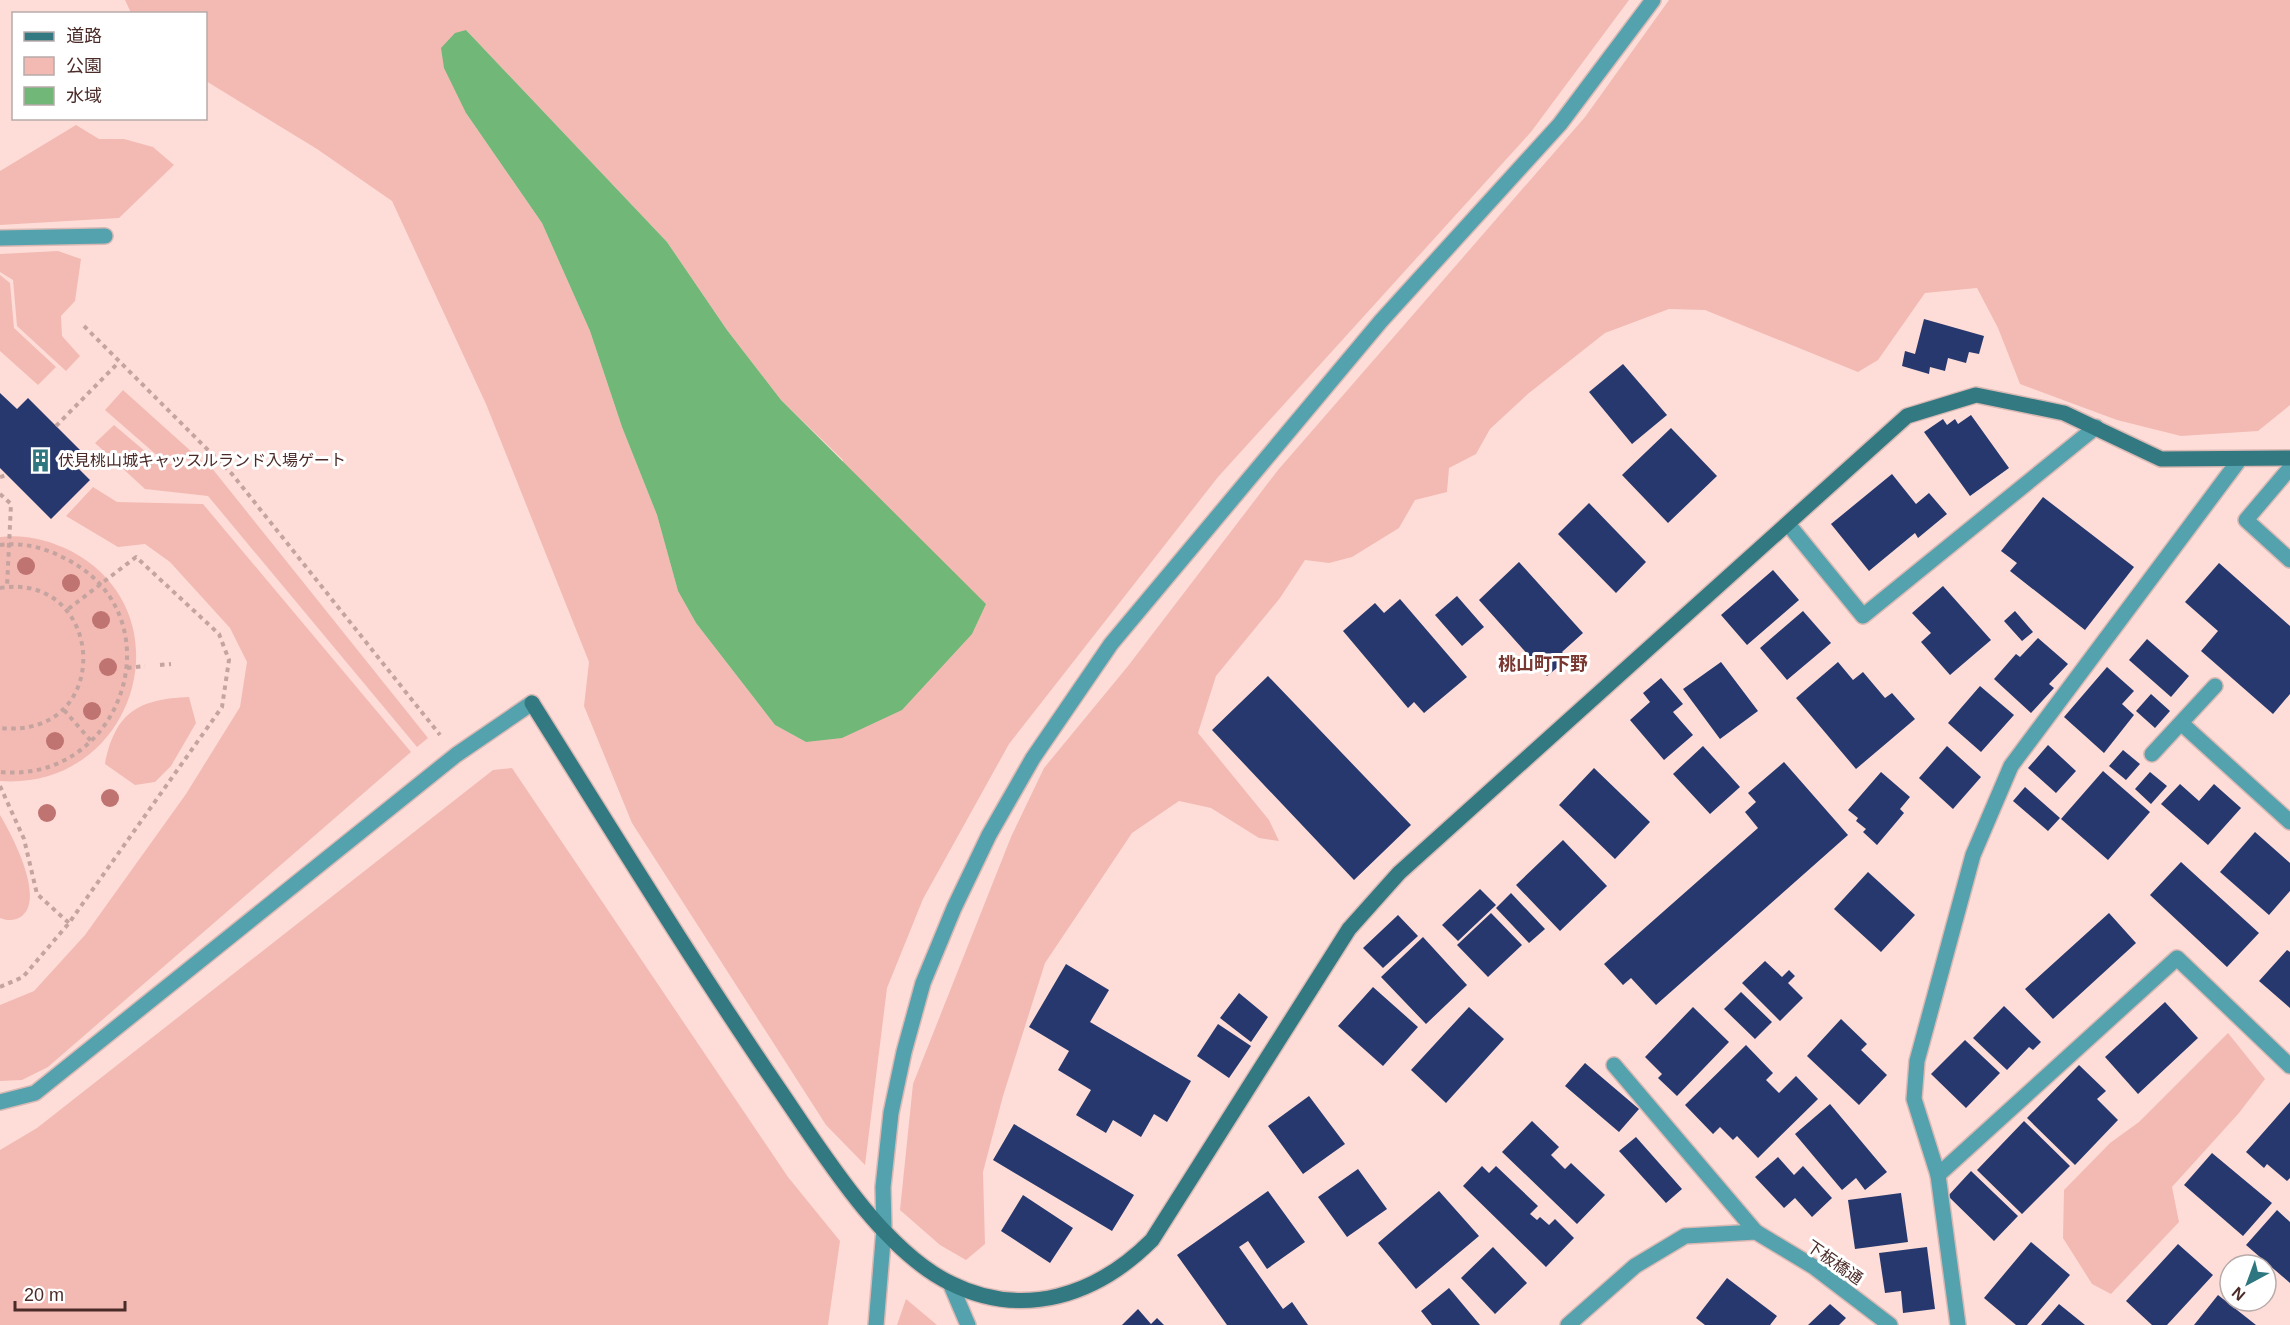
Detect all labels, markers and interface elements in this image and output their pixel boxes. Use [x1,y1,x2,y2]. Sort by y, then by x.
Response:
legend [12,12,207,120]
text: 道路 [66,26,102,46]
text: 公園 [66,56,102,76]
text: 水域 [66,86,102,106]
building icon: 伏見桃山城キャッスルランド入場ゲート [27,447,53,473]
place label: 伏見桃山城キャッスルランド入場ゲート [58,452,346,469]
district label: 桃山町下野 [1498,654,1588,674]
street label: 下板橋通 [1804,1237,1866,1288]
north arrow [2218,1253,2278,1313]
scale bar [15,1274,124,1312]
text: N [2229,1284,2248,1304]
text: 20 m [24,1285,64,1305]

